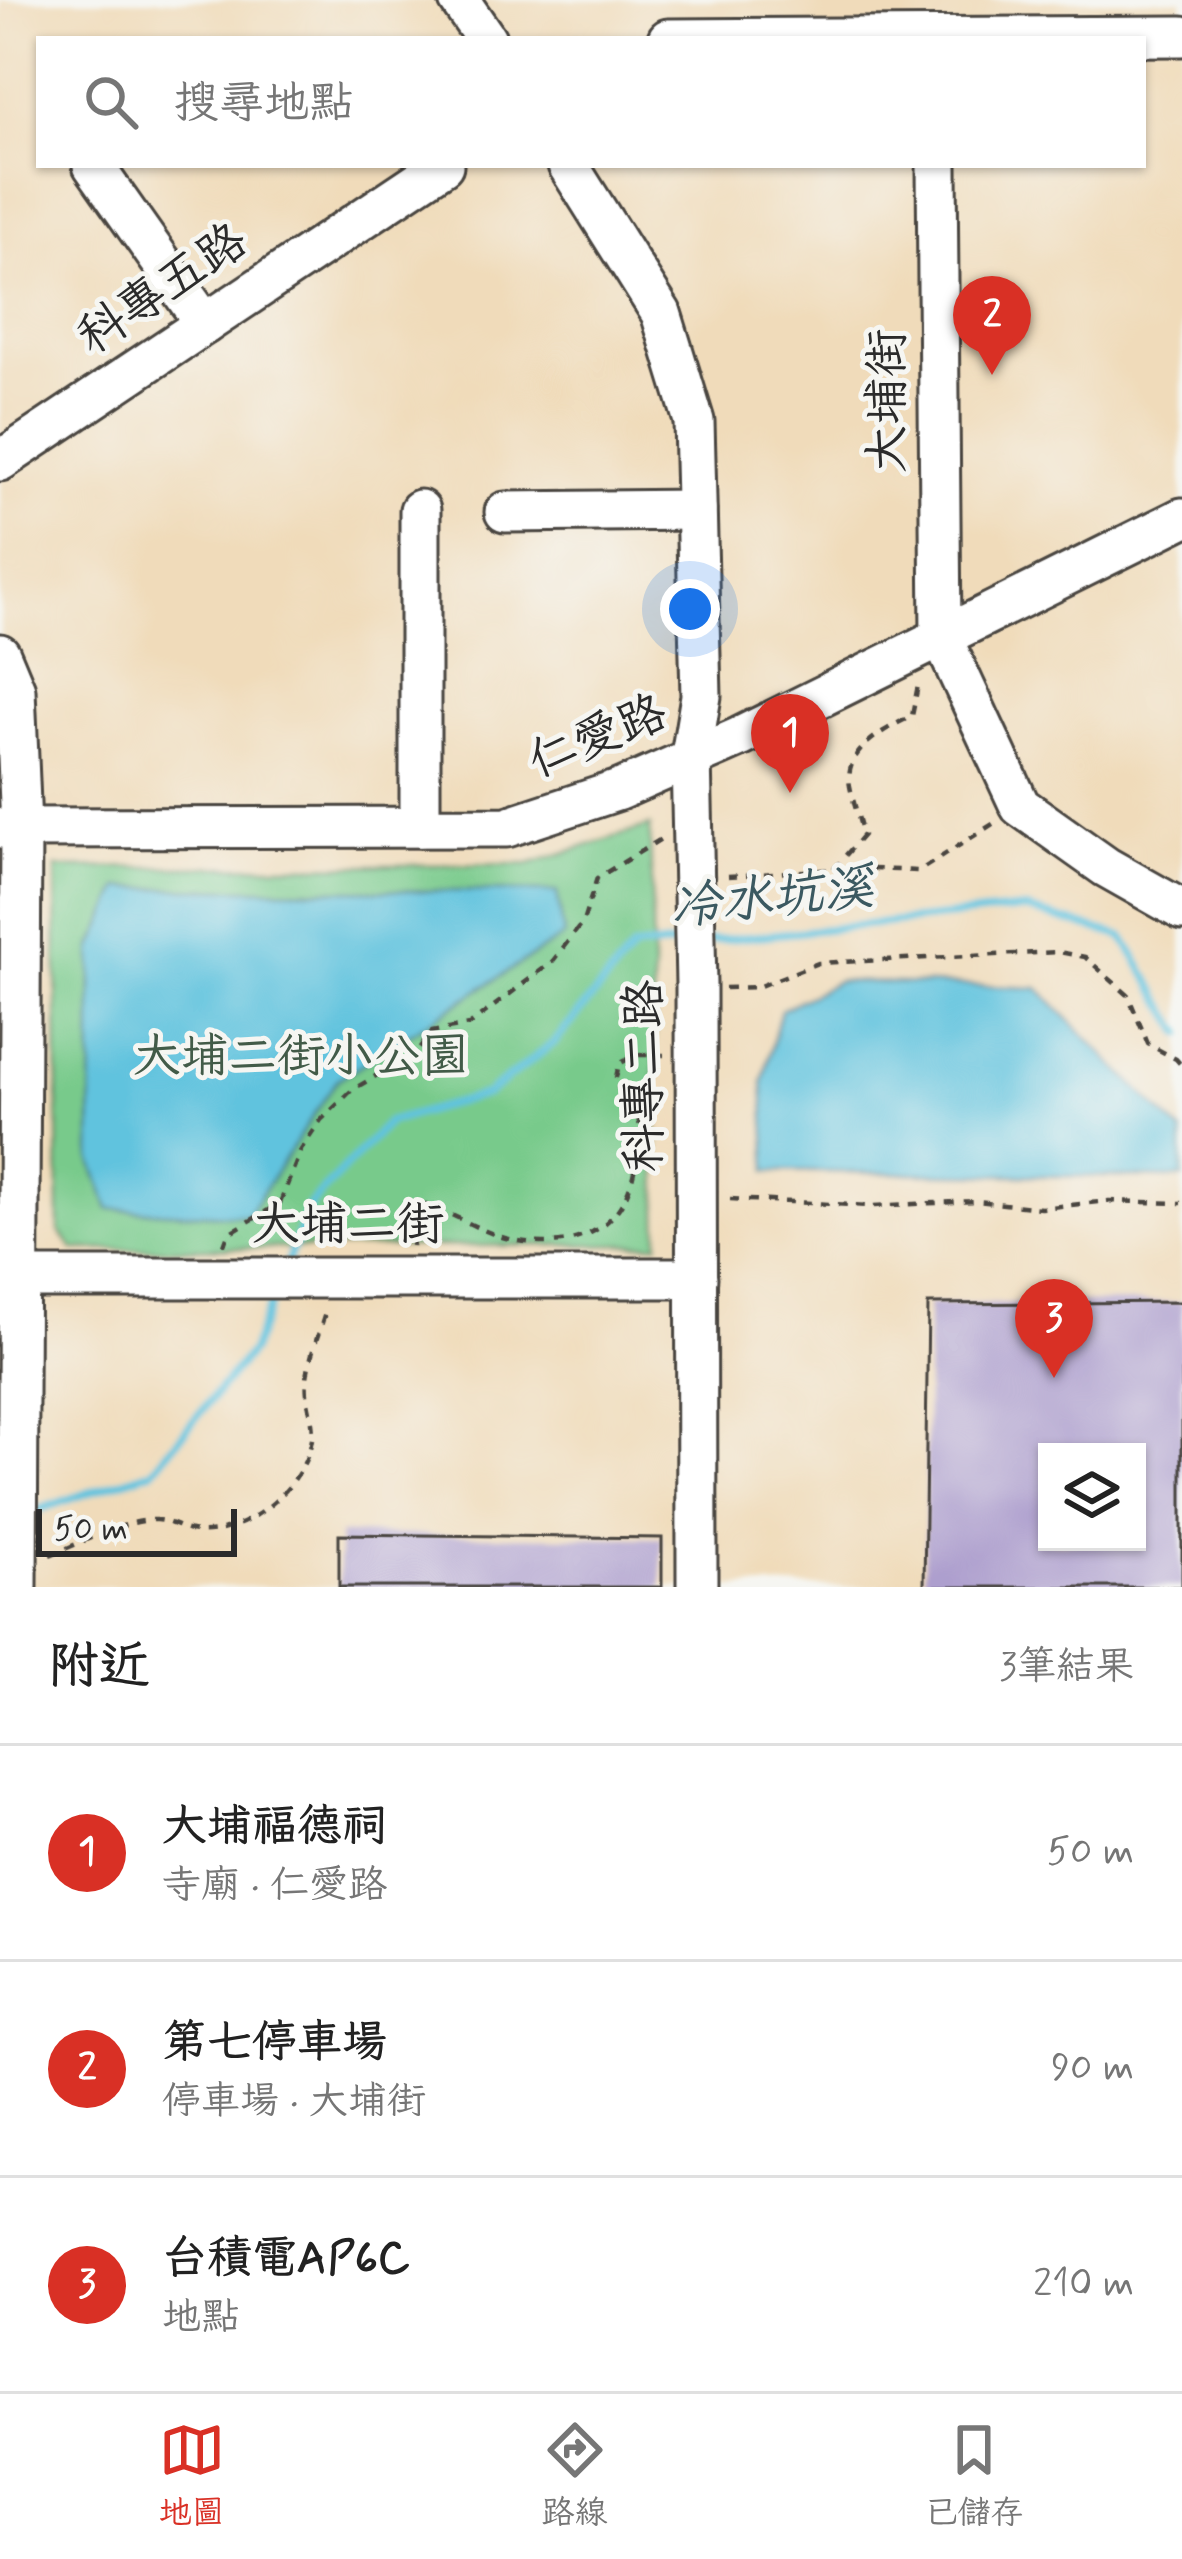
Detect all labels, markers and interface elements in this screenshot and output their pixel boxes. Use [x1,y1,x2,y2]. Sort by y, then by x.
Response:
search box [36,36,1146,168]
icon: search [78,69,144,135]
text: 搜尋地點 [174,75,354,134]
street label: 科專五路 [66,210,260,370]
pin: 2 [953,276,1031,375]
street label: 大埔街 [857,329,920,473]
your location [660,579,720,639]
street label: 仁愛路 [519,682,677,794]
pin: 1 [751,694,829,793]
water label: 冷水坑溪 [667,855,880,942]
street label: 科專二路 [614,980,677,1172]
park label: 大埔二街小公園 [133,1026,469,1089]
street label: 大埔二街 [252,1194,444,1257]
pin: 3 [1015,1279,1093,1378]
map controls [1038,1443,1146,1551]
button: layers [1038,1443,1146,1551]
scale bar [36,1503,237,1556]
text: 50 m [54,1508,128,1552]
text: 附近 [48,1635,150,1701]
text: 3筆結果 [999,1642,1134,1693]
text: 大埔福德祠 [162,1798,387,1857]
text: 1 [78,1827,96,1878]
text: 50 m [1047,1827,1134,1878]
text: 寺廟 · 仁愛路 [162,1861,387,1912]
text: 第七停車場 [162,2014,387,2073]
text: 2 [77,2043,97,2094]
text: 90 m [1051,2043,1134,2094]
text: 停車場 · 大埔街 [162,2077,426,2128]
text: 台積電AP6C [162,2230,410,2289]
text: 3 [78,2259,96,2310]
text: 210 m [1033,2259,1134,2310]
text: 地點 [162,2293,240,2344]
tab: 地圖 [159,2417,225,2536]
tab: 路線 [542,2417,608,2536]
tab: 已儲存 [925,2417,1024,2536]

